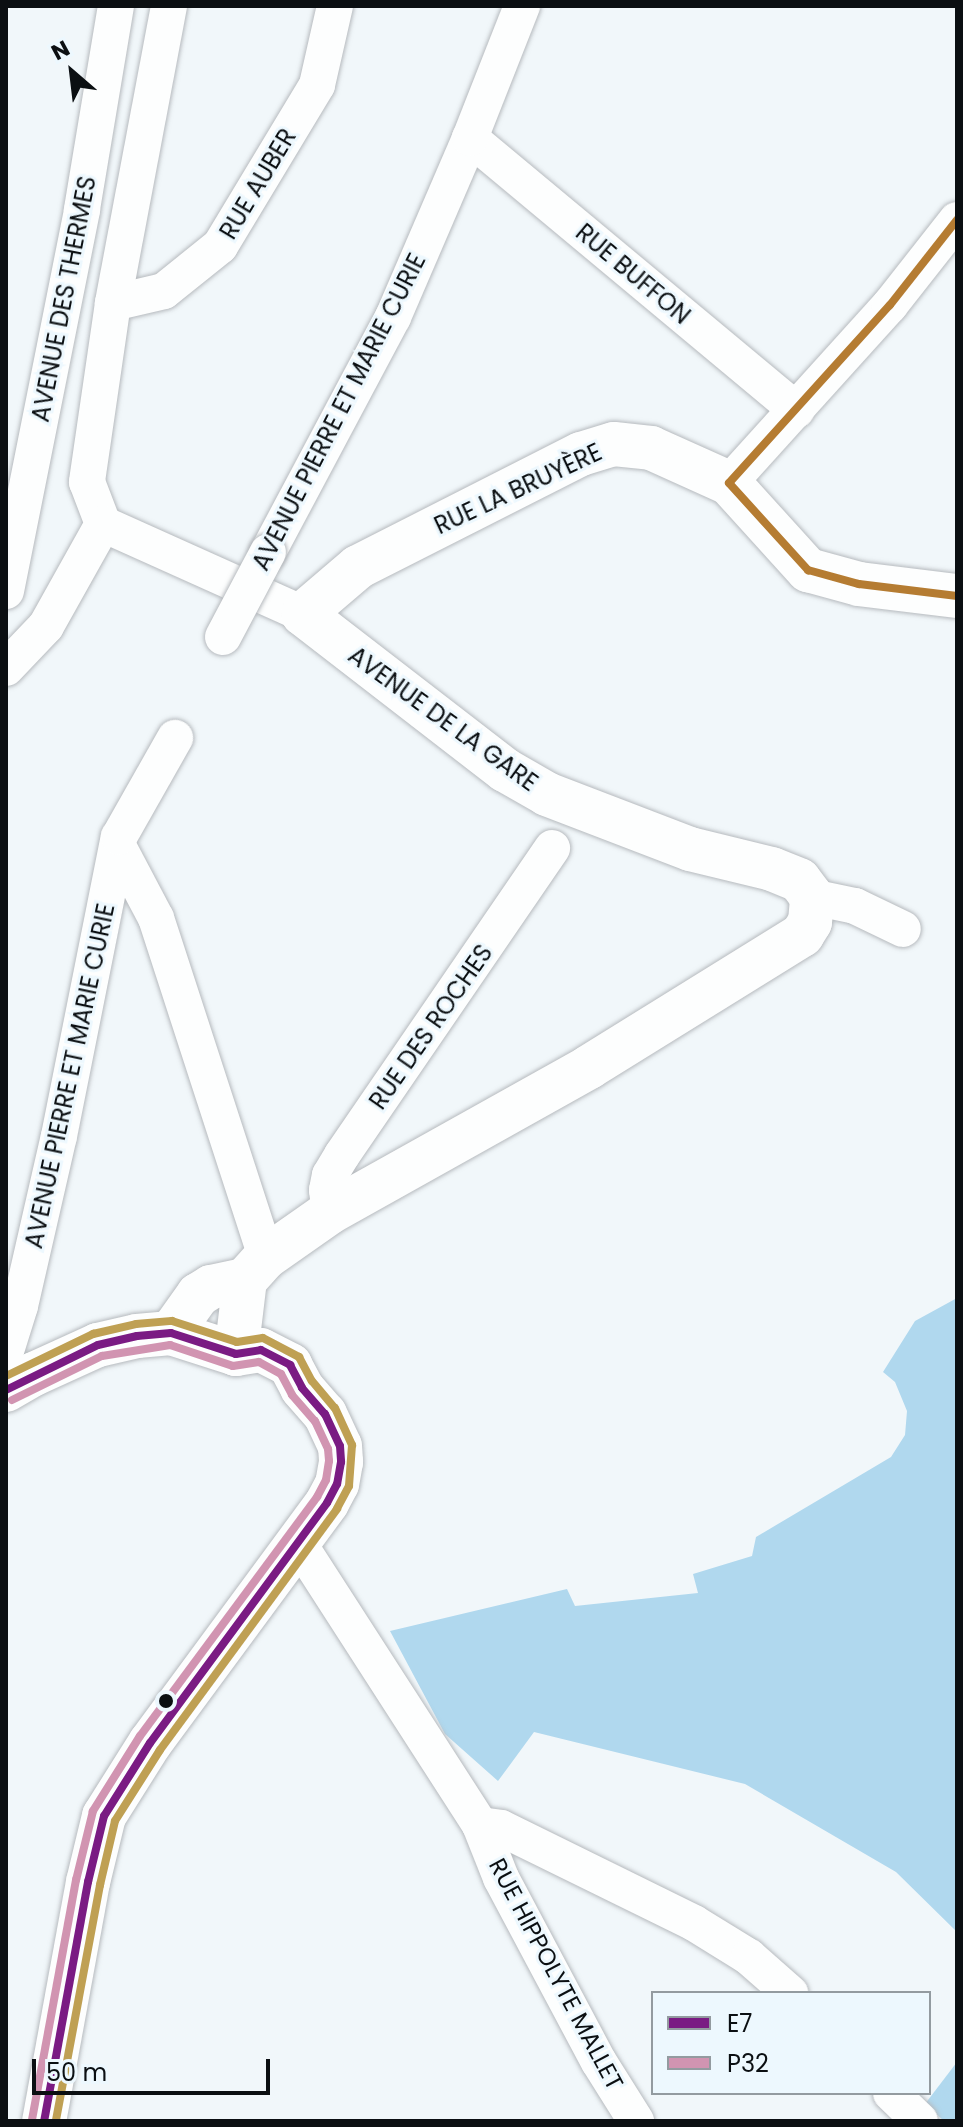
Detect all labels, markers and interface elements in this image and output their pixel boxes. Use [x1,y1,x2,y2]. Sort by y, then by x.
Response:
north arrow [32,32,112,112]
text: N [46,33,75,68]
street label: RUE AUBER [214,124,302,244]
street label: AVENUE DES THERMES [26,174,102,424]
street label: RUE BUFFON [570,218,696,330]
street label: AVENUE PIERRE ET MARIE CURIE [246,249,432,575]
street label: RUE LA BRUYÈRE [430,438,606,540]
street label: AVENUE DE LA GARE [343,641,543,797]
street label: AVENUE PIERRE ET MARIE CURIE [19,901,121,1251]
street label: RUE DES ROCHES [363,939,499,1115]
unlabelled marker [158,1693,174,1709]
street label: RUE HIPPOLYTE MALLET [483,1853,629,2095]
legend [651,1991,931,2095]
text: E7 [727,2007,752,2040]
scale bar [36,2043,274,2093]
text: P32 [727,2047,769,2080]
text: 50 m [46,2056,107,2089]

